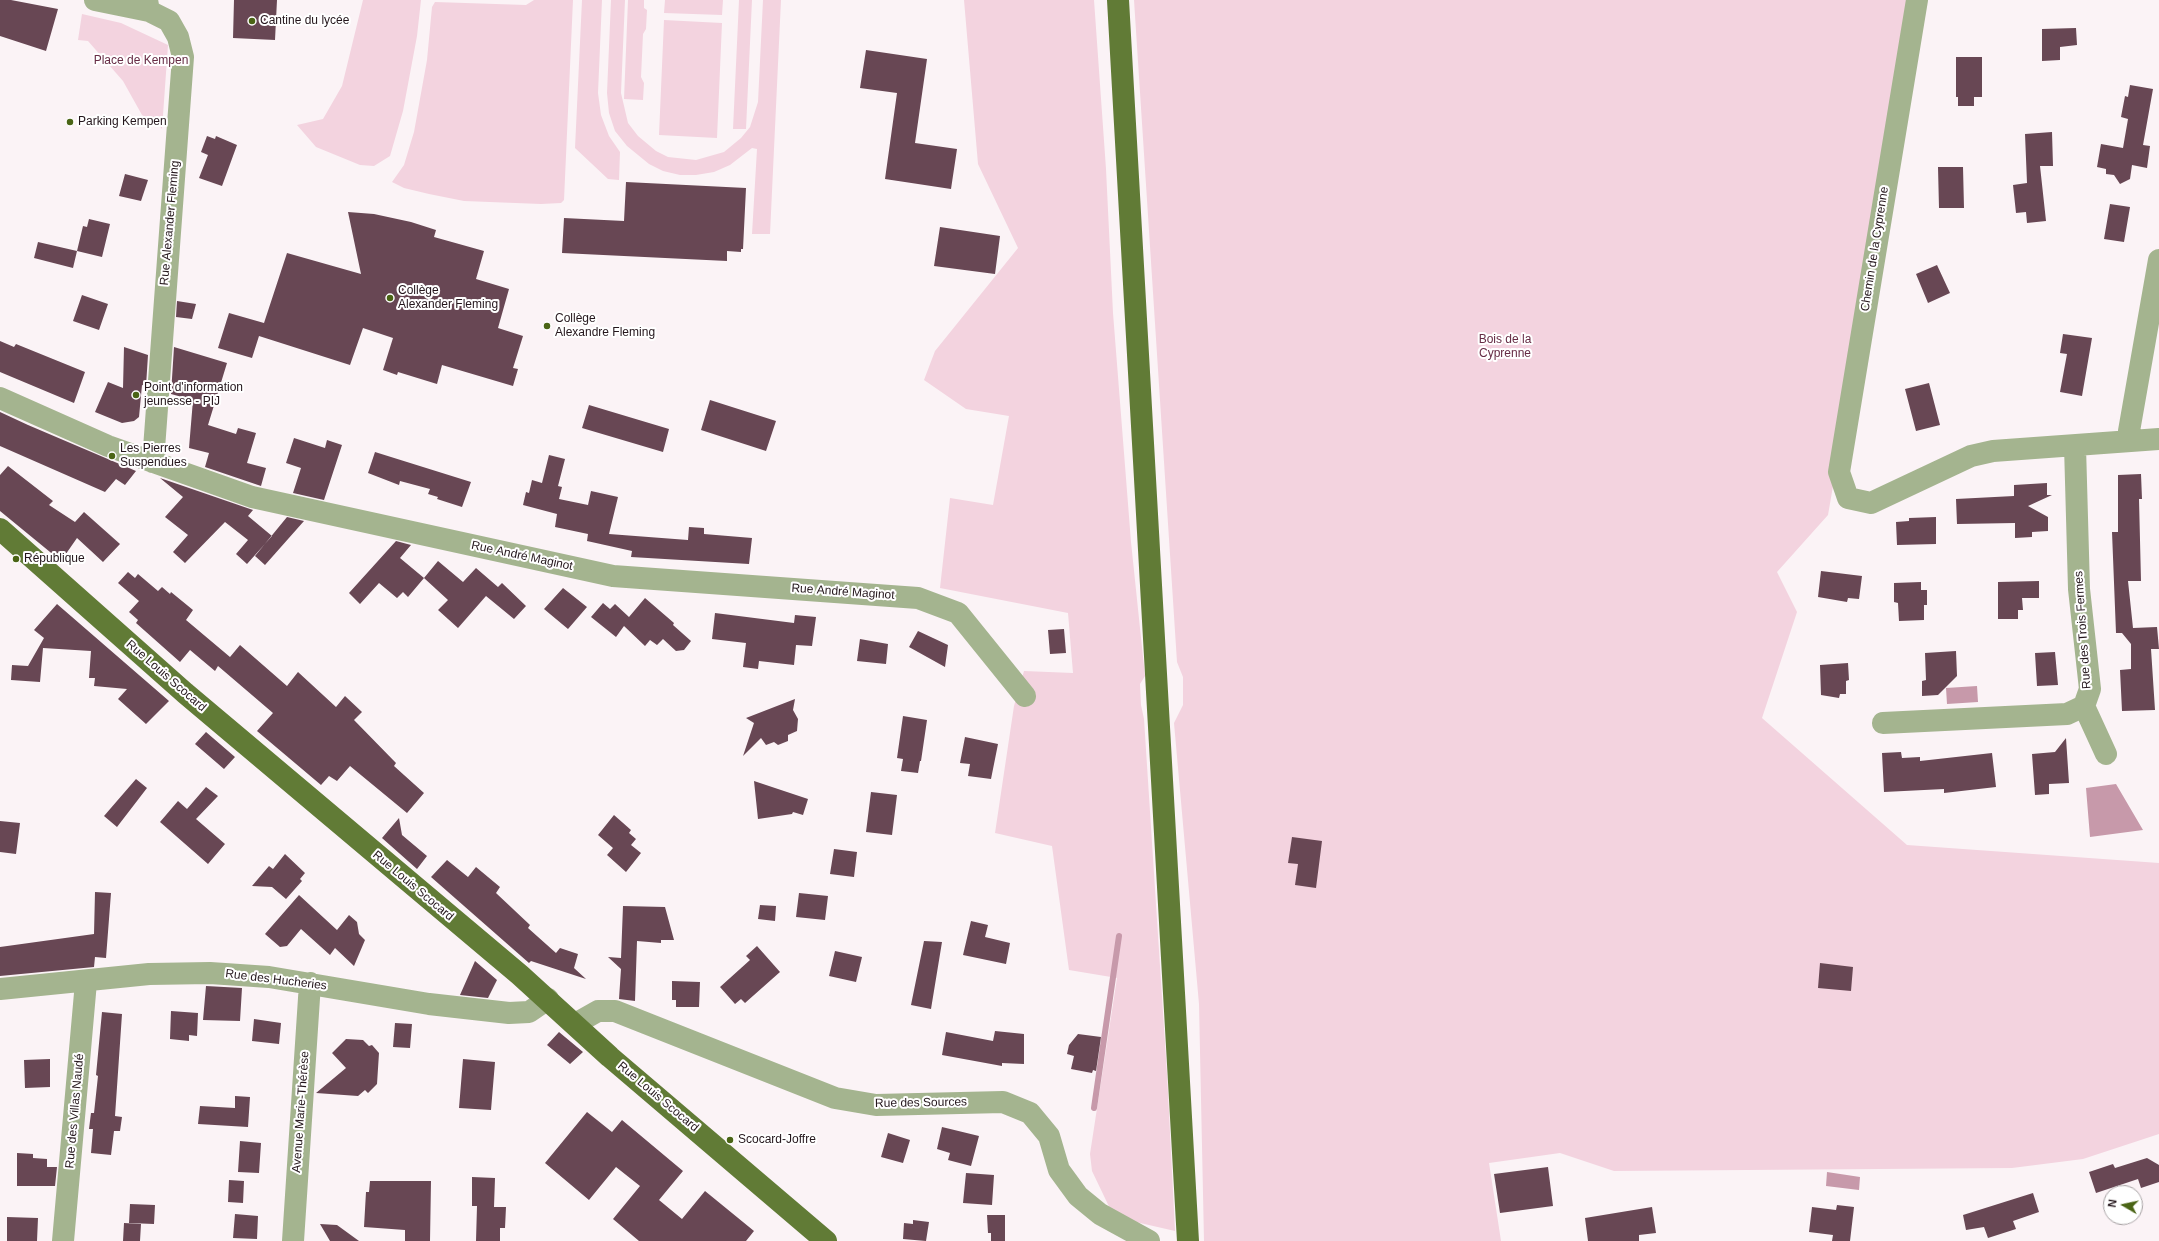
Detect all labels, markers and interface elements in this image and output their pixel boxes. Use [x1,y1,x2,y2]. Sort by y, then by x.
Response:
place label: Cantine du lycée [260,14,349,28]
marker: Cantine du lycée [247,16,257,26]
park label: Place de Kempen [94,54,188,68]
place label: Parking Kempen [78,115,167,129]
marker: Parking Kempen [65,117,75,127]
street label: Rue Alexander Fleming [157,160,183,286]
street label: Chemin de la Cyprenne [1858,186,1892,312]
place label: Collège Alexander Fleming [398,284,498,312]
marker: Collège Alexander Fleming [385,293,395,303]
place label: Collège Alexandre Fleming [555,312,655,340]
marker: Collège Alexandre Fleming [542,321,552,331]
park label: Bois de la Cyprenne [1479,333,1531,361]
place label: Point d'information jeunesse - PIJ [144,381,243,409]
marker: Point d'information jeunesse - PIJ [131,390,141,400]
place label: Les Pierres Suspendues [120,442,187,470]
marker: Les Pierres Suspendues [107,451,117,461]
street label: Rue André Maginot [470,538,574,574]
place label: République [24,552,85,566]
marker: République [11,554,21,564]
street label: Rue des Trois Fermes [2072,571,2094,689]
street label: Rue André Maginot [791,581,895,603]
street label: Rue Louis Scocard [123,637,209,715]
street label: Rue Louis Scocard [370,848,456,924]
street label: Rue des Hucheries [224,967,328,993]
street label: Avenue Marie-Thérèse [290,1051,312,1173]
street label: Rue des Villas Naudé [63,1053,87,1169]
street label: Rue Louis Scocard [615,1059,701,1135]
street label: Rue des Sources [875,1095,967,1111]
place label: Scocard-Joffre [738,1133,816,1147]
marker: Scocard-Joffre [725,1135,735,1145]
north arrow [2103,1185,2143,1225]
text: N [2106,1198,2119,1208]

